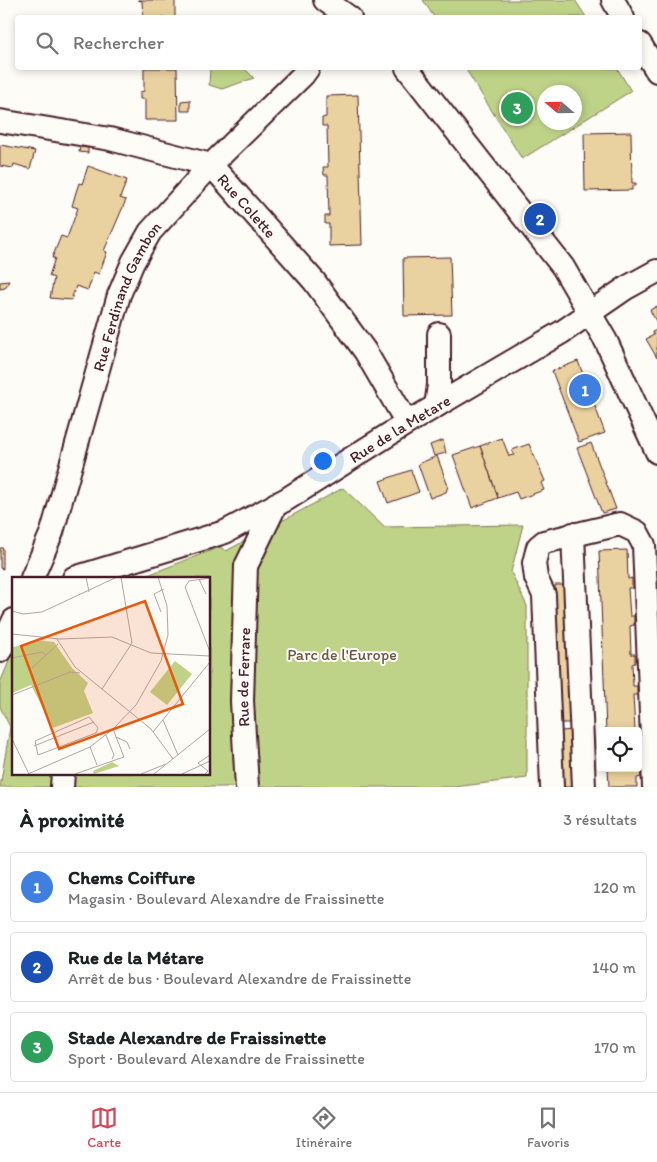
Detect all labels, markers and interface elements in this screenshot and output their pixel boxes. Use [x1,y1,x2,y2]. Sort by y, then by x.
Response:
search box [15,15,642,70]
icon: search [33,29,61,57]
text: Rechercher [73,31,164,54]
north arrow [537,85,582,130]
pin: 3 [501,89,533,127]
street label: Rue Colette [214,170,280,242]
pin: 2 [524,200,556,238]
street label: Rue Ferdinand Gambon [88,217,165,373]
pin: 1 [569,371,601,409]
street label: Rue de la Metare [346,390,453,467]
your location [310,448,336,474]
inset map [12,577,210,774]
street label: Rue de Ferrare [233,627,254,727]
park label: Parc de l'Europe [287,645,397,664]
map controls [597,727,642,772]
button: locate [597,727,642,772]
text: À proximité [20,807,125,832]
text: 3 résultats [563,810,637,829]
text: Chems Coiffure [68,866,195,889]
text: 1 [33,878,41,897]
text: 120 m [593,878,636,897]
text: Magasin · Boulevard Alexandre de Fraissinette [68,889,384,908]
text: Rue de la Métare [68,946,204,969]
text: 2 [33,958,41,977]
text: 140 m [592,958,636,977]
text: Arrêt de bus · Boulevard Alexandre de Fraissinette [68,969,411,988]
text: Stade Alexandre de Fraissinette [68,1026,326,1049]
text: 3 [33,1038,41,1057]
text: 170 m [594,1038,636,1057]
text: Sport · Boulevard Alexandre de Fraissinette [68,1049,365,1068]
tab: Carte [87,1104,121,1151]
tab: Itinéraire [296,1104,352,1151]
tab: Favoris [527,1104,570,1151]

